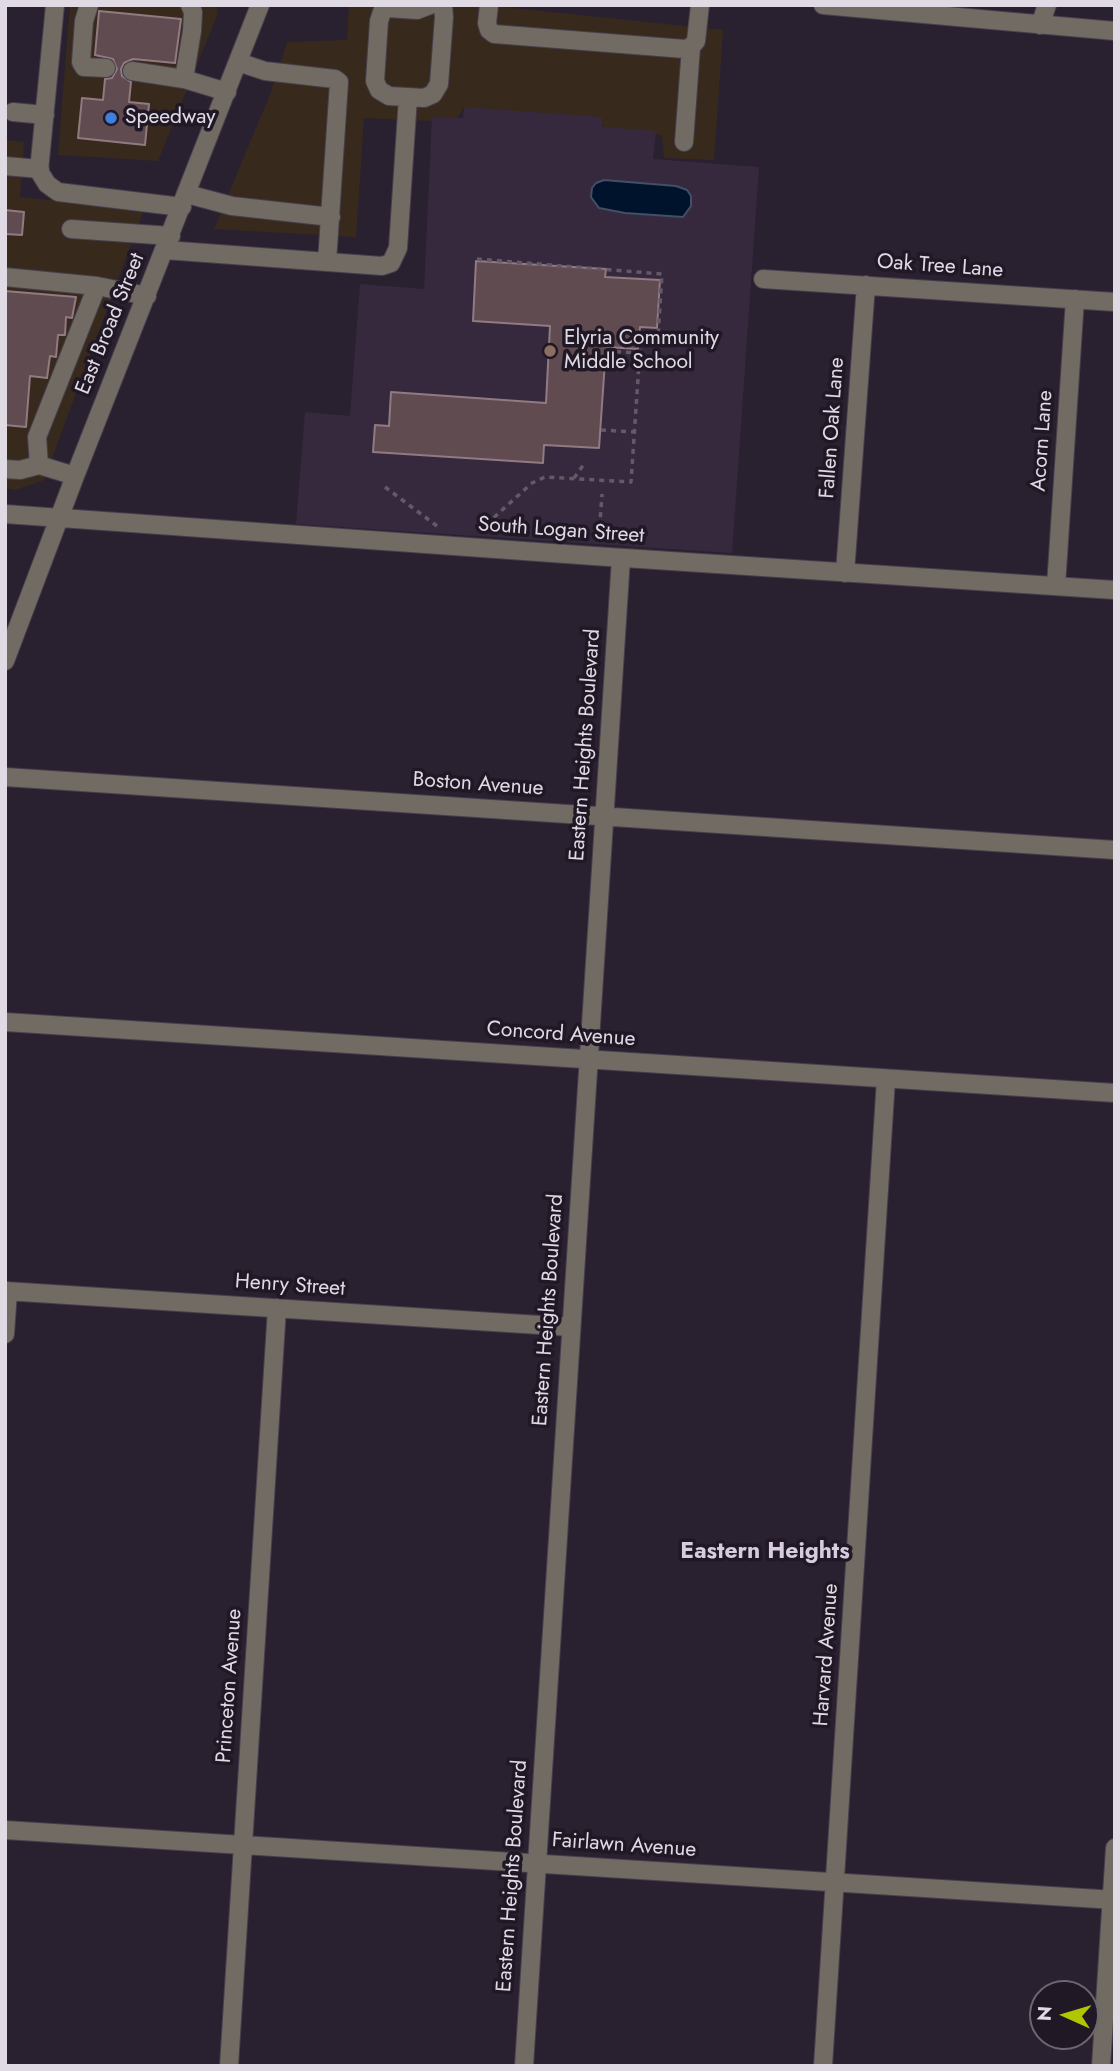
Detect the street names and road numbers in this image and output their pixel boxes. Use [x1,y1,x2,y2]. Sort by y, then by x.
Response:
street label: East Broad Street [71,250,151,398]
street label: Oak Tree Lane [876,250,1004,284]
street label: Fallen Oak Lane [815,357,851,499]
street label: Acorn Lane [1027,390,1059,492]
street label: South Logan Street [477,513,645,549]
street label: Eastern Heights Boulevard [565,628,607,862]
street label: Boston Avenue [412,768,544,802]
street label: Concord Avenue [486,1017,636,1053]
street label: Eastern Heights Boulevard [528,1193,570,1427]
street label: Henry Street [234,1270,346,1302]
street label: Harvard Avenue [809,1583,845,1727]
street label: Princeton Avenue [212,1608,248,1764]
street label: Eastern Heights Boulevard [492,1759,534,1993]
street label: Fairlawn Avenue [551,1828,697,1864]

